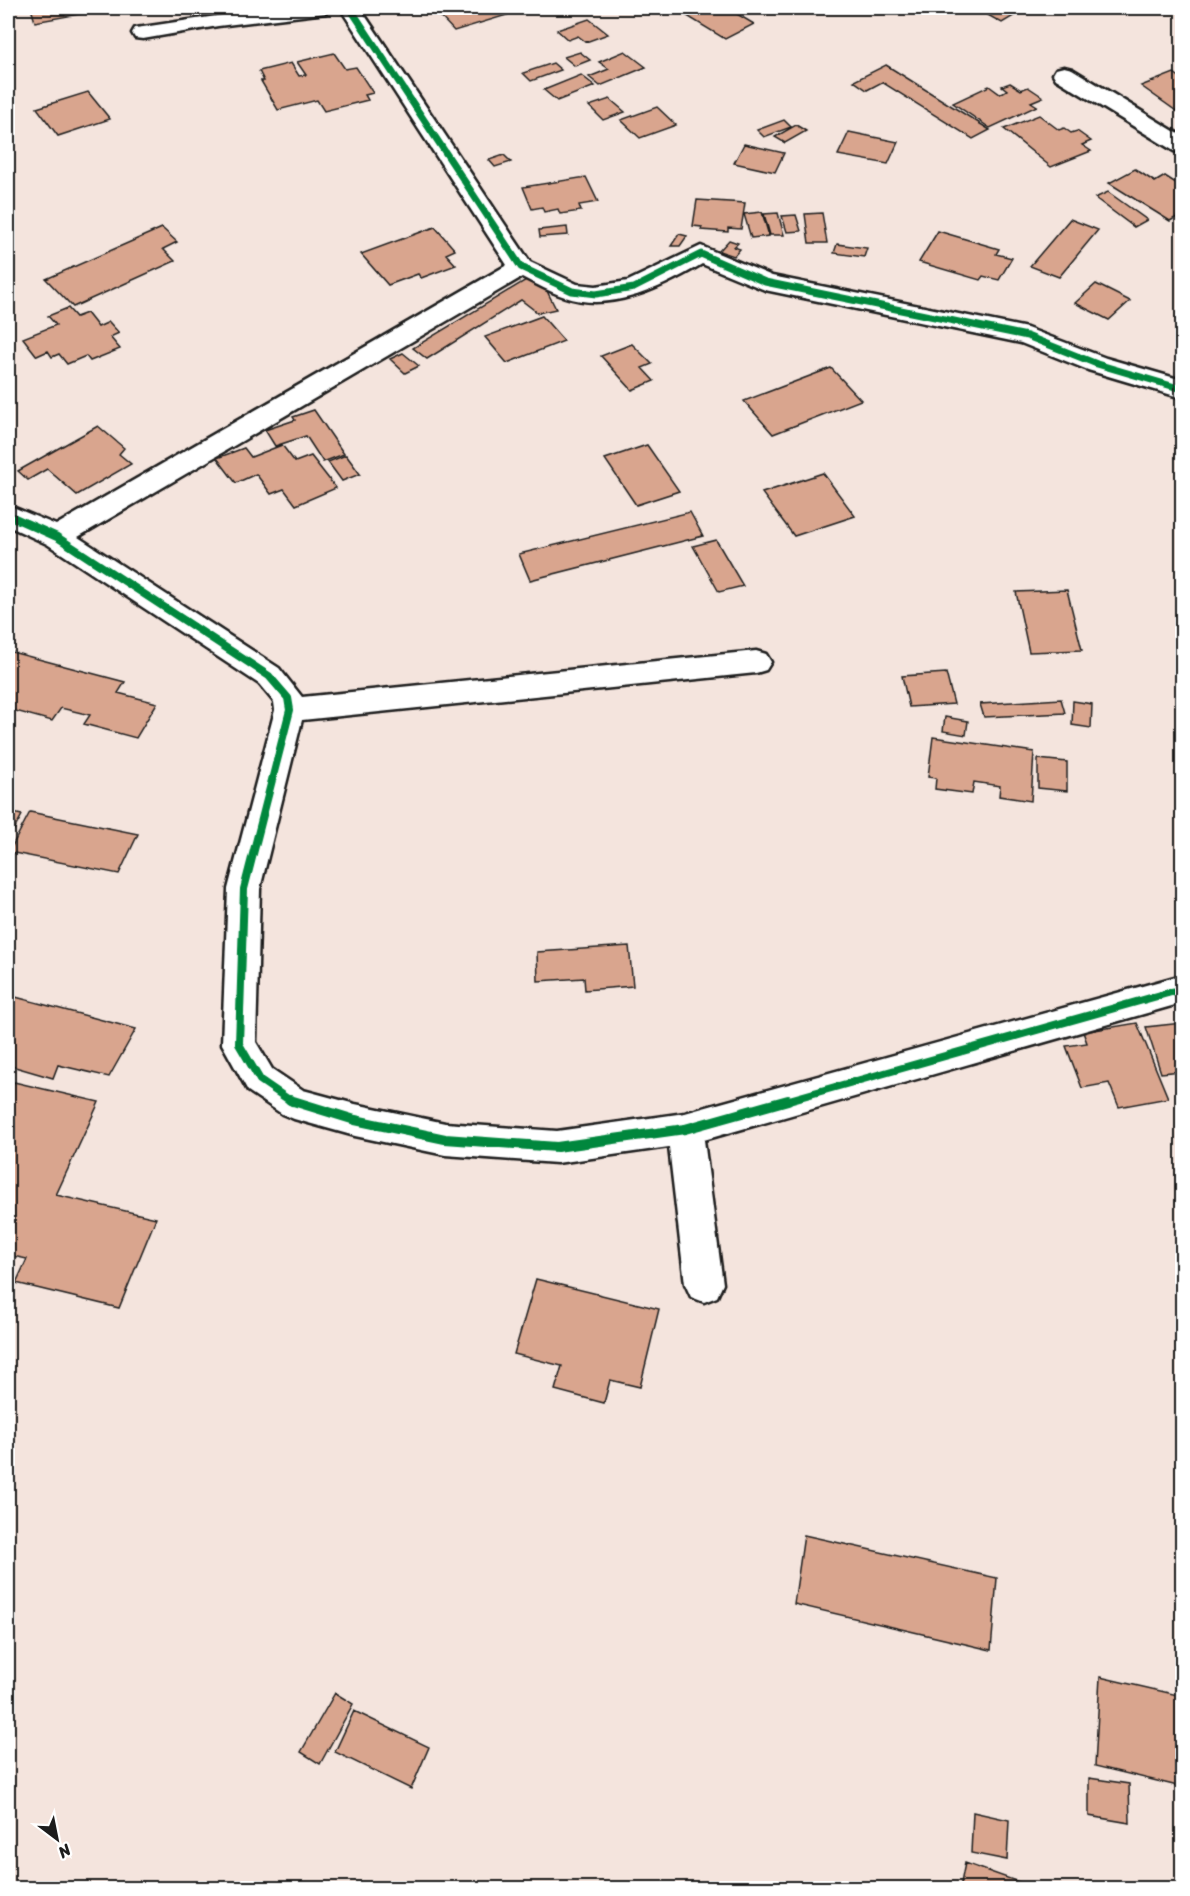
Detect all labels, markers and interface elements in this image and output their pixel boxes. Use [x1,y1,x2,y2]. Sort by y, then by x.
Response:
north arrow [27,1809,87,1869]
text: N [52,1836,78,1867]

